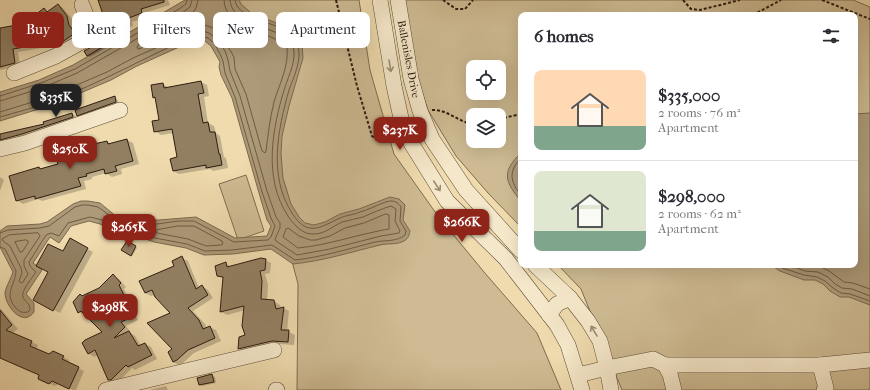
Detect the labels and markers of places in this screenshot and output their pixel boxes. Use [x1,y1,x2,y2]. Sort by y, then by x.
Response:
pin: $335K [28,84,84,118]
pin: $237K [372,117,428,151]
pin: $250K [42,136,98,170]
pin: $266K [434,209,490,243]
pin: $265K [101,214,157,248]
pin: $298K [82,294,138,328]

